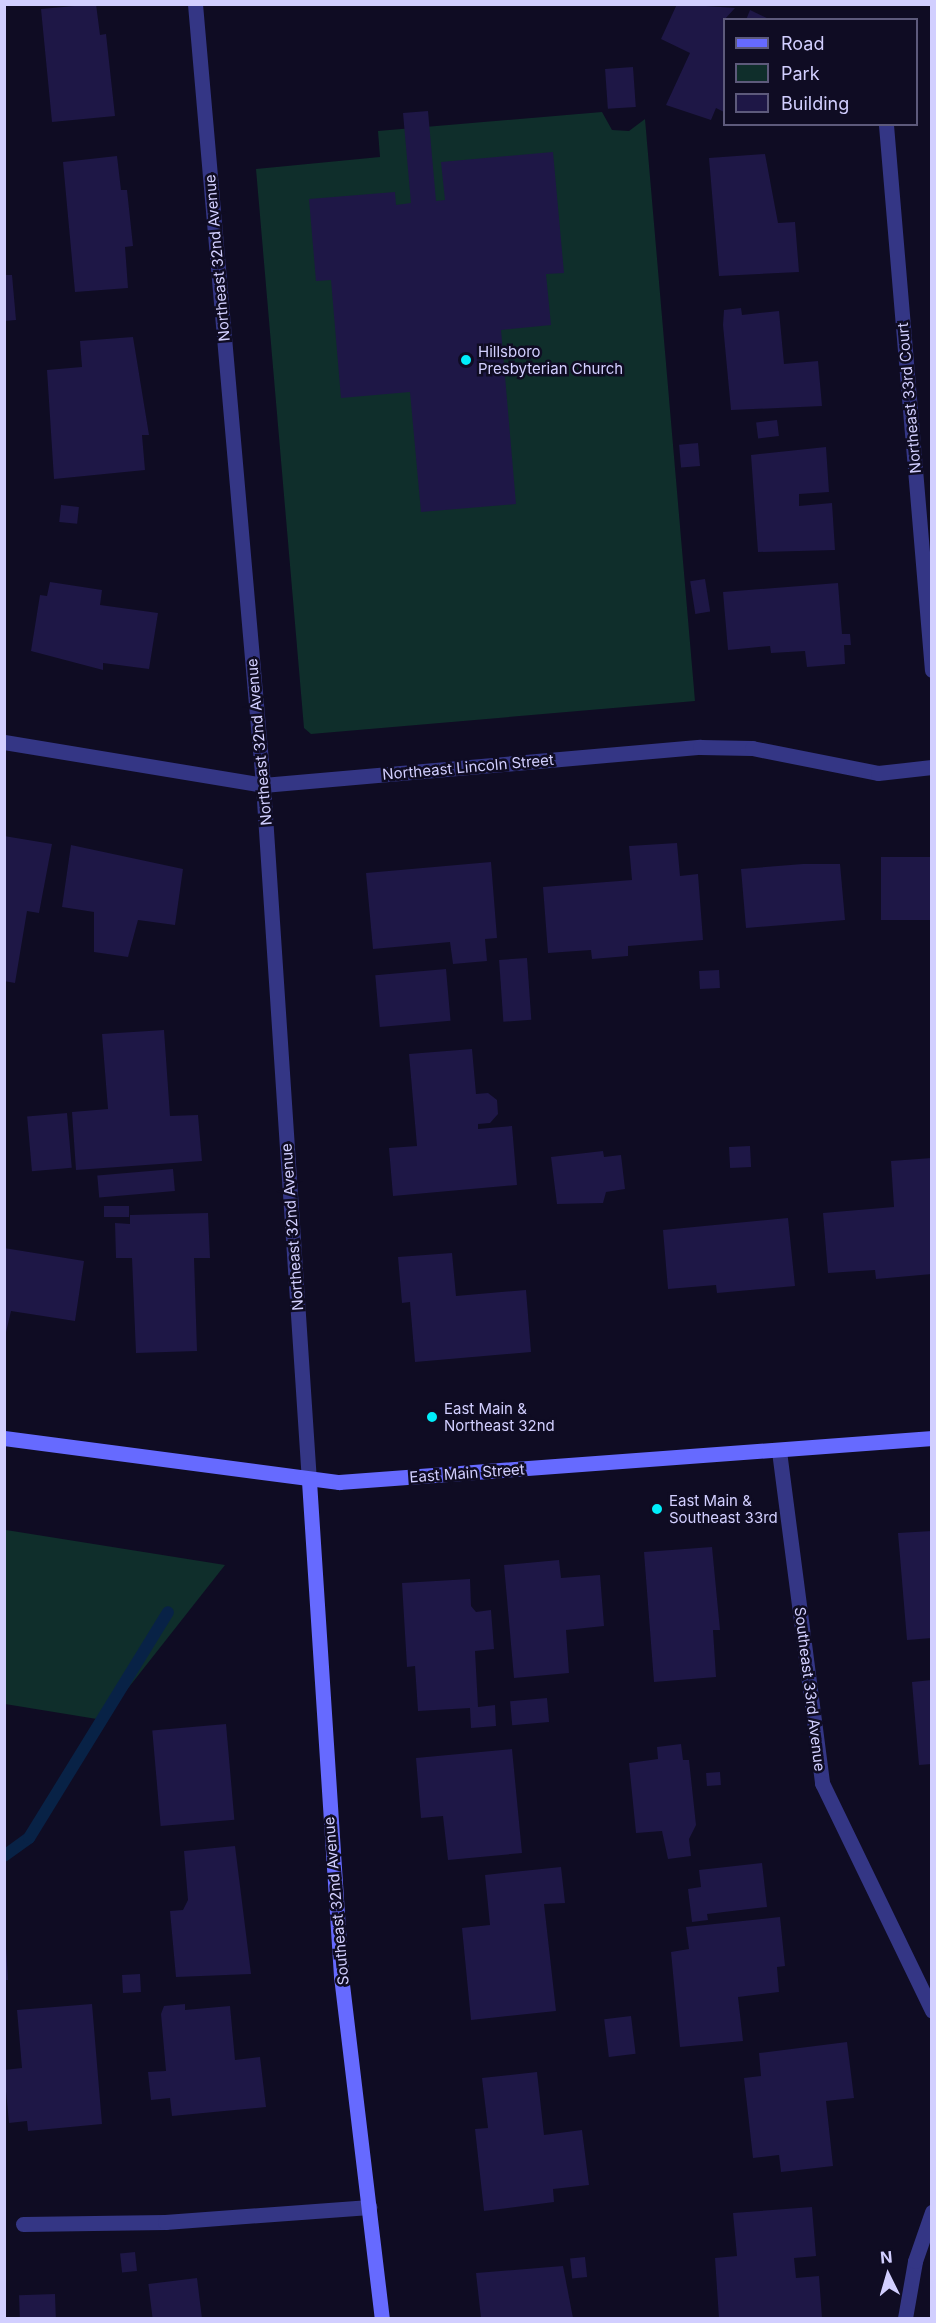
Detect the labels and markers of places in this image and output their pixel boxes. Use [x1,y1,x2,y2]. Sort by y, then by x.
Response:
place label: Hillsboro Presbyterian Church [478,342,623,377]
marker: Hillsboro Presbyterian Church [459,353,473,367]
place label: East Main & Northeast 32nd [444,1399,555,1434]
marker: East Main & Northeast 32nd [425,1410,439,1424]
place label: East Main & Southeast 33rd [669,1491,778,1526]
marker: East Main & Southeast 33rd [650,1502,664,1516]

